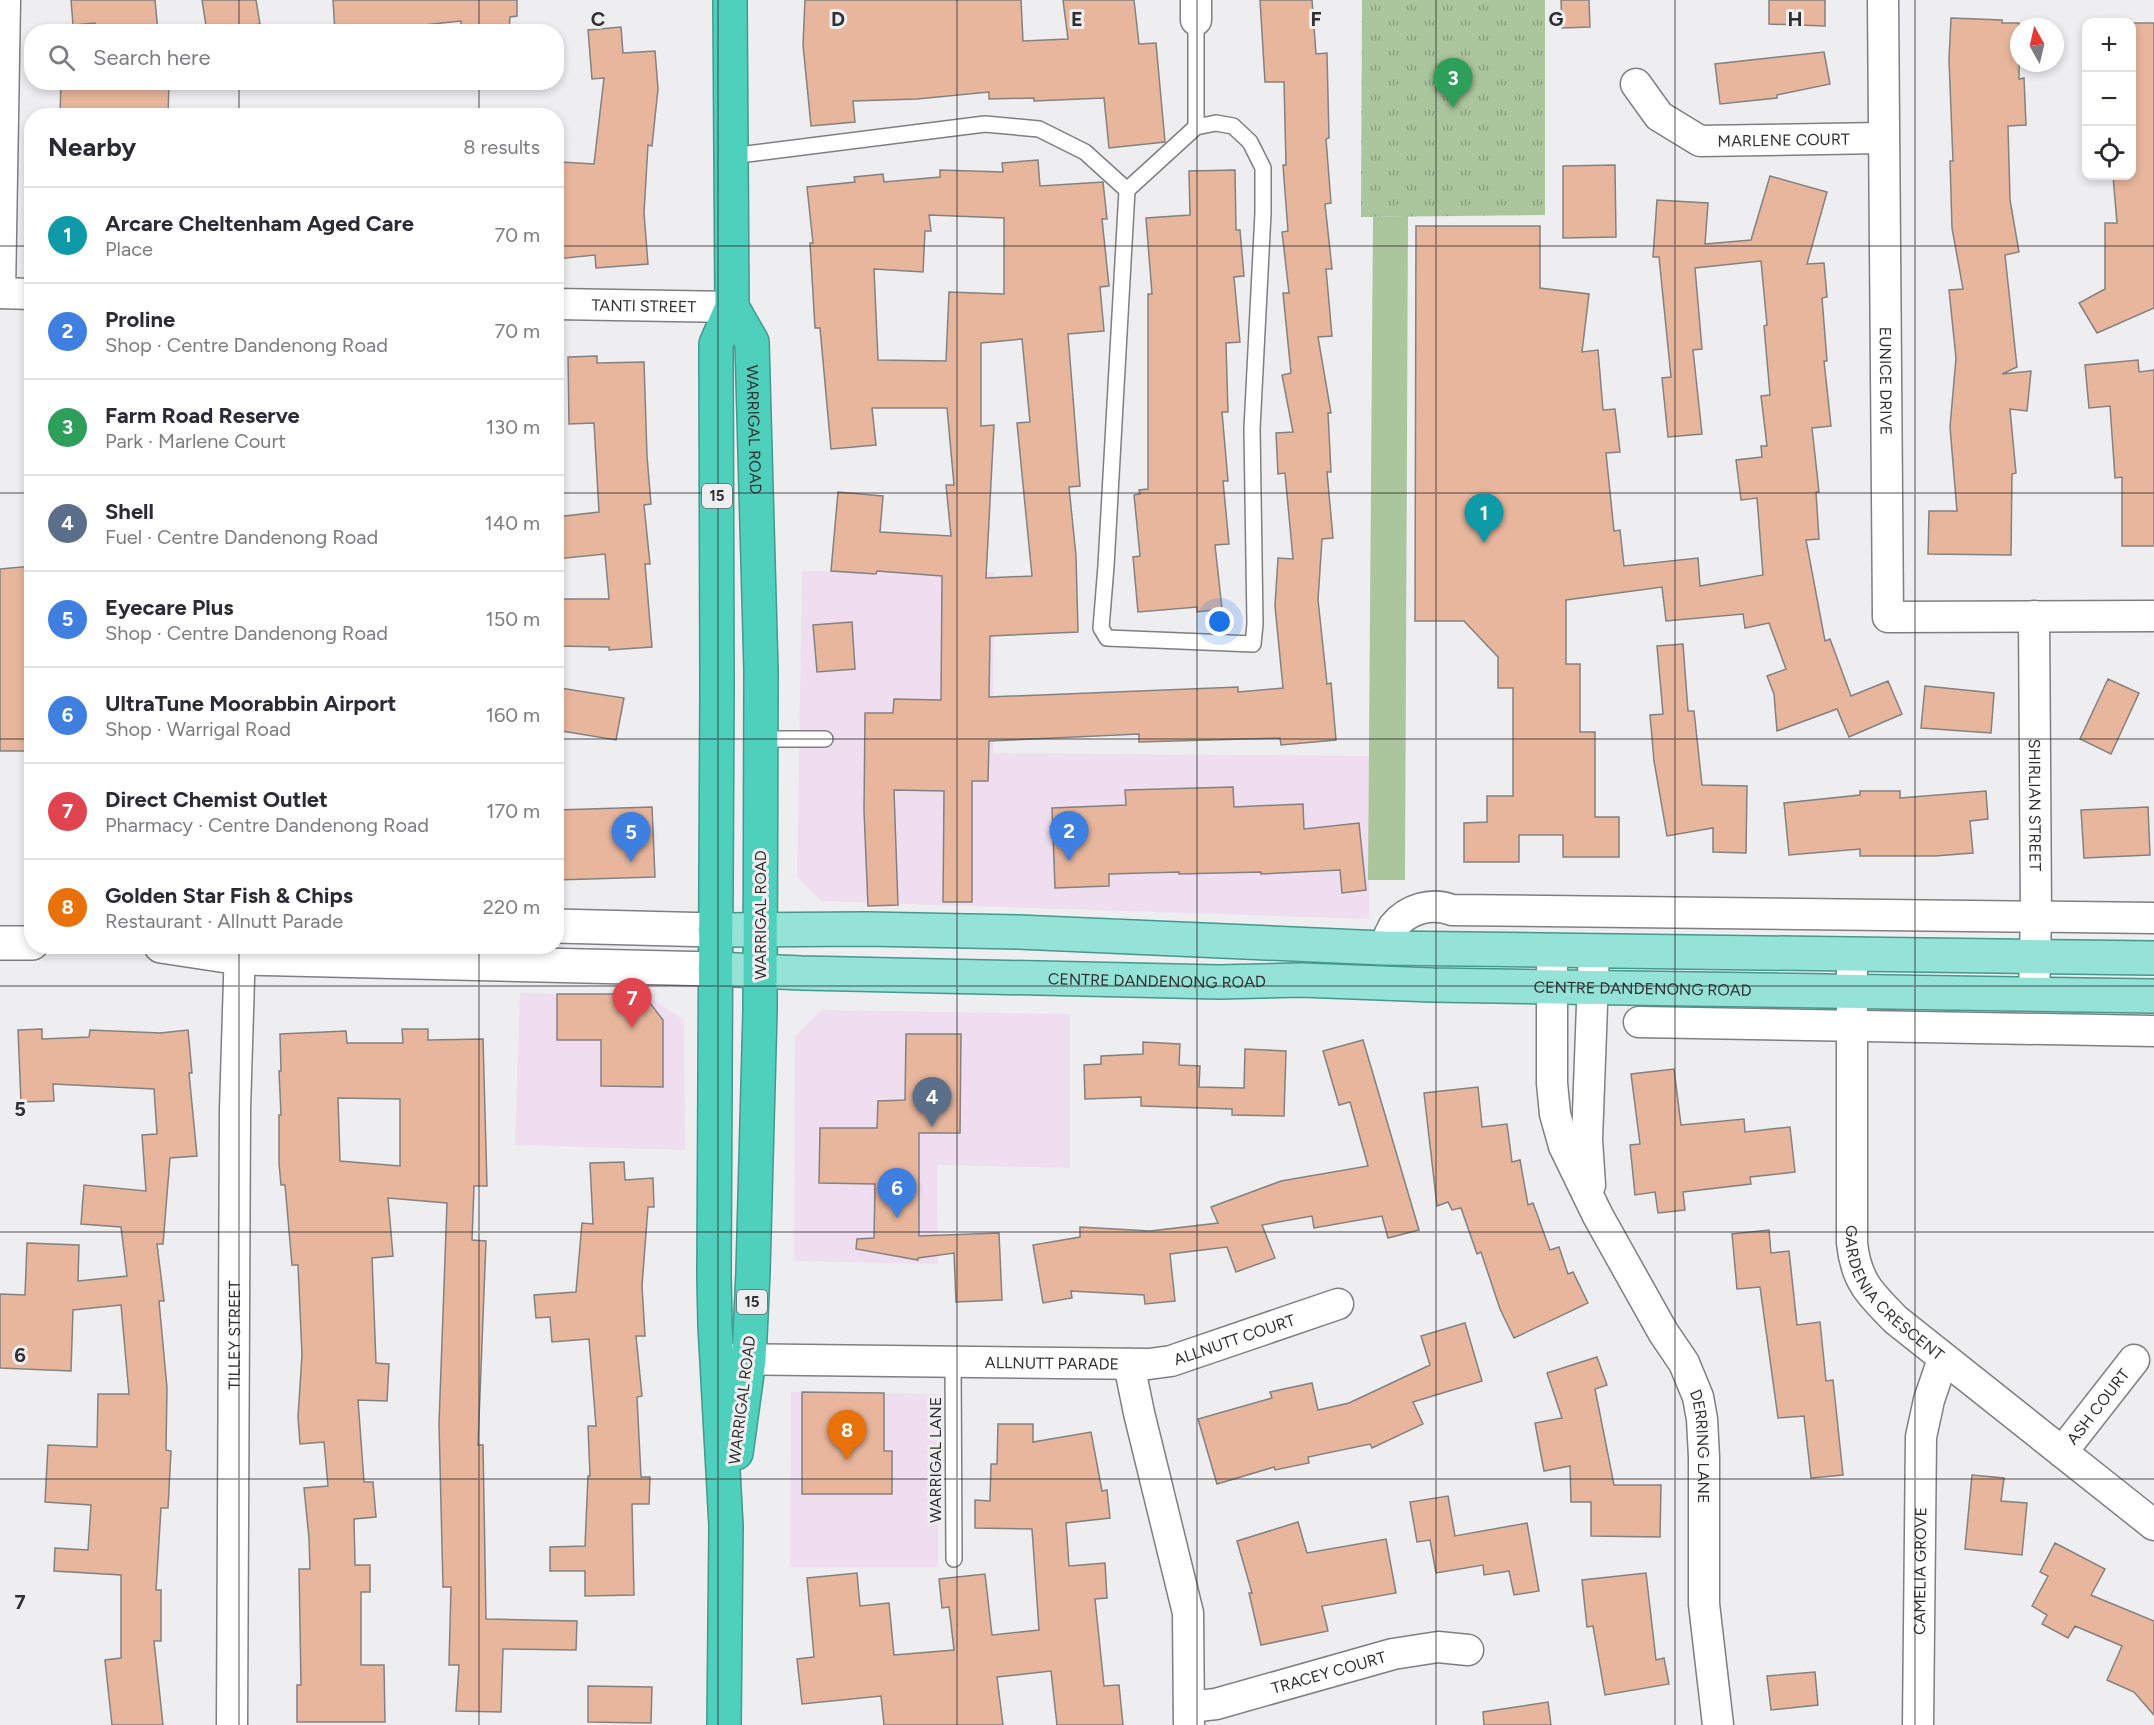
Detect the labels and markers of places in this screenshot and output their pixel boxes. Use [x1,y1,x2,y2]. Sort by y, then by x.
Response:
pin: 3 [1434,58,1472,108]
pin: 1 [1464,494,1504,543]
pin: 5 [612,812,650,862]
pin: 2 [1050,812,1088,861]
pin: 7 [612,978,652,1028]
pin: 4 [912,1078,952,1127]
pin: 6 [878,1168,916,1218]
pin: 8 [828,1410,866,1460]

